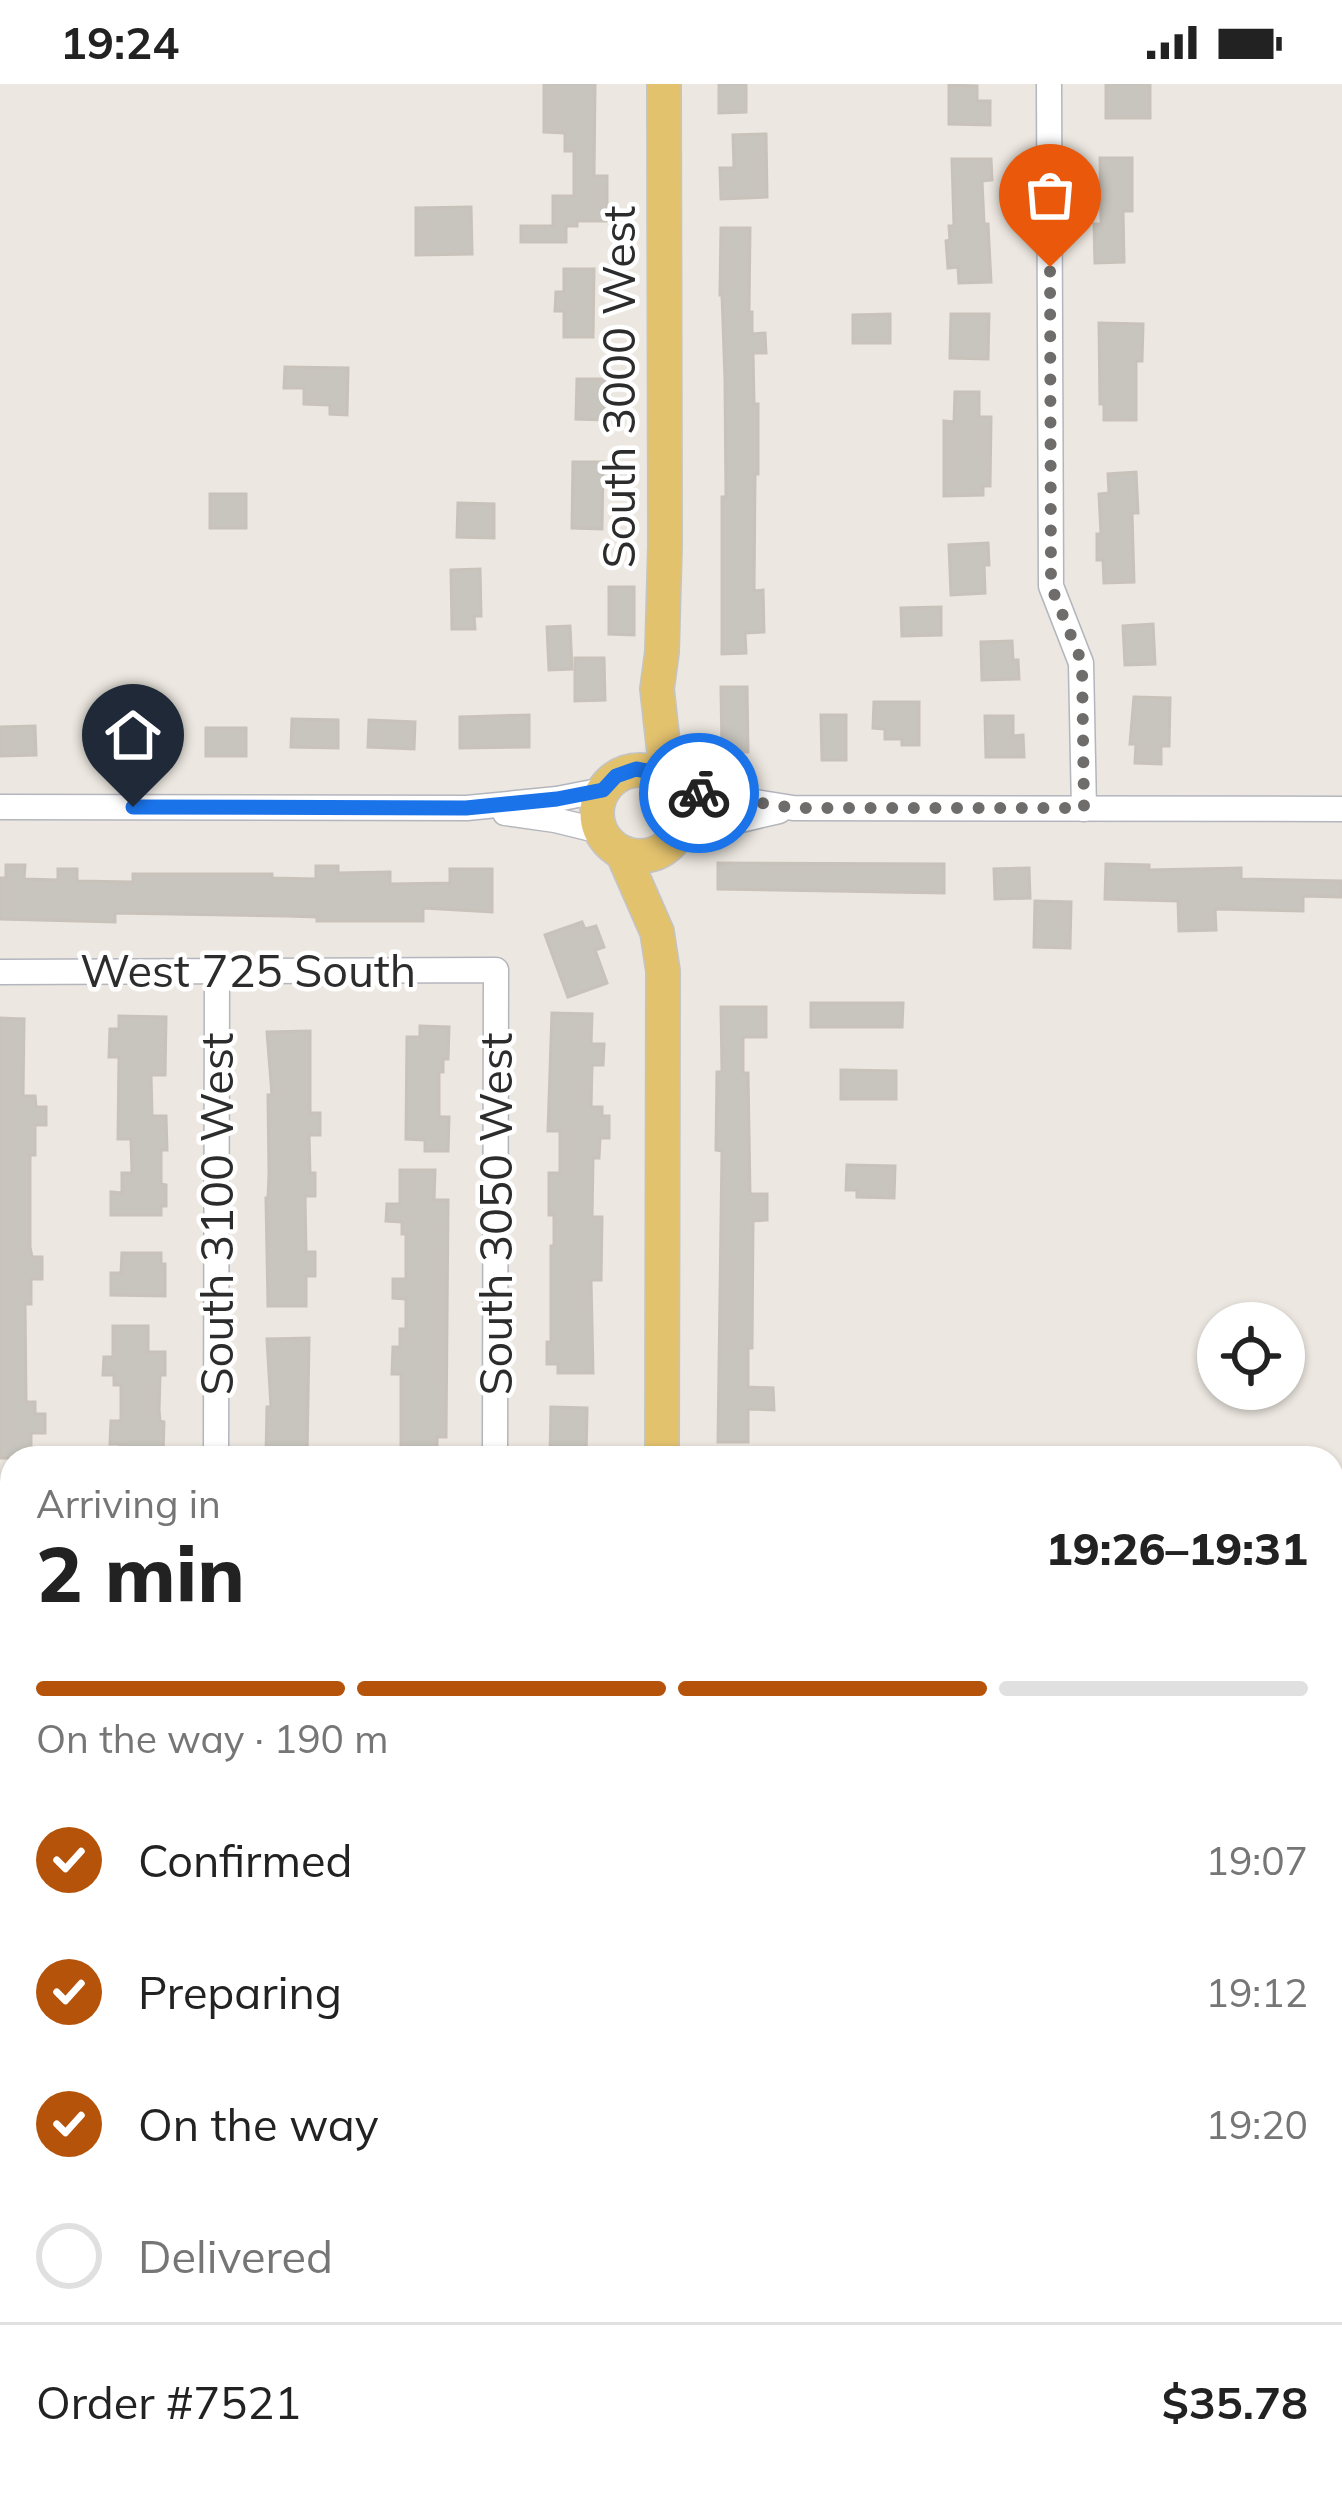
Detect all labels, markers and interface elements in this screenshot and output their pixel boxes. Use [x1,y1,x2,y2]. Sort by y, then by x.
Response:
text: 19:24 [60,14,179,70]
pin [999,144,1101,267]
icon: bag [1017,162,1083,228]
street label: South 3000 West [590,205,646,569]
pin [82,684,184,807]
icon: home [100,702,166,768]
courier [639,733,759,853]
icon: bike [666,760,732,826]
street label: West 725 South [80,942,416,998]
street label: South 3100 West [188,1032,244,1396]
street label: South 3050 West [467,1032,523,1396]
map controls [1197,1302,1305,1410]
button: locate [1197,1302,1305,1410]
text: Arriving in [36,1479,221,1528]
text: 19:26–19:31 [1046,1520,1308,1576]
text: 2 min [36,1524,245,1622]
text: On the way · 190 m [36,1714,388,1763]
icon: check [36,1827,102,1893]
text: Confirmed [138,1832,352,1888]
text: 19:07 [1206,1836,1308,1885]
icon: check [36,1959,102,2025]
text: Preparing [138,1964,342,2020]
text: 19:12 [1206,1968,1308,2017]
icon: check [36,2091,102,2157]
text: On the way [138,2096,379,2152]
text: 19:20 [1206,2100,1308,2149]
text: Delivered [138,2228,333,2284]
text: Order #7521 [36,2374,301,2430]
text: $35.78 [1162,2374,1308,2430]

